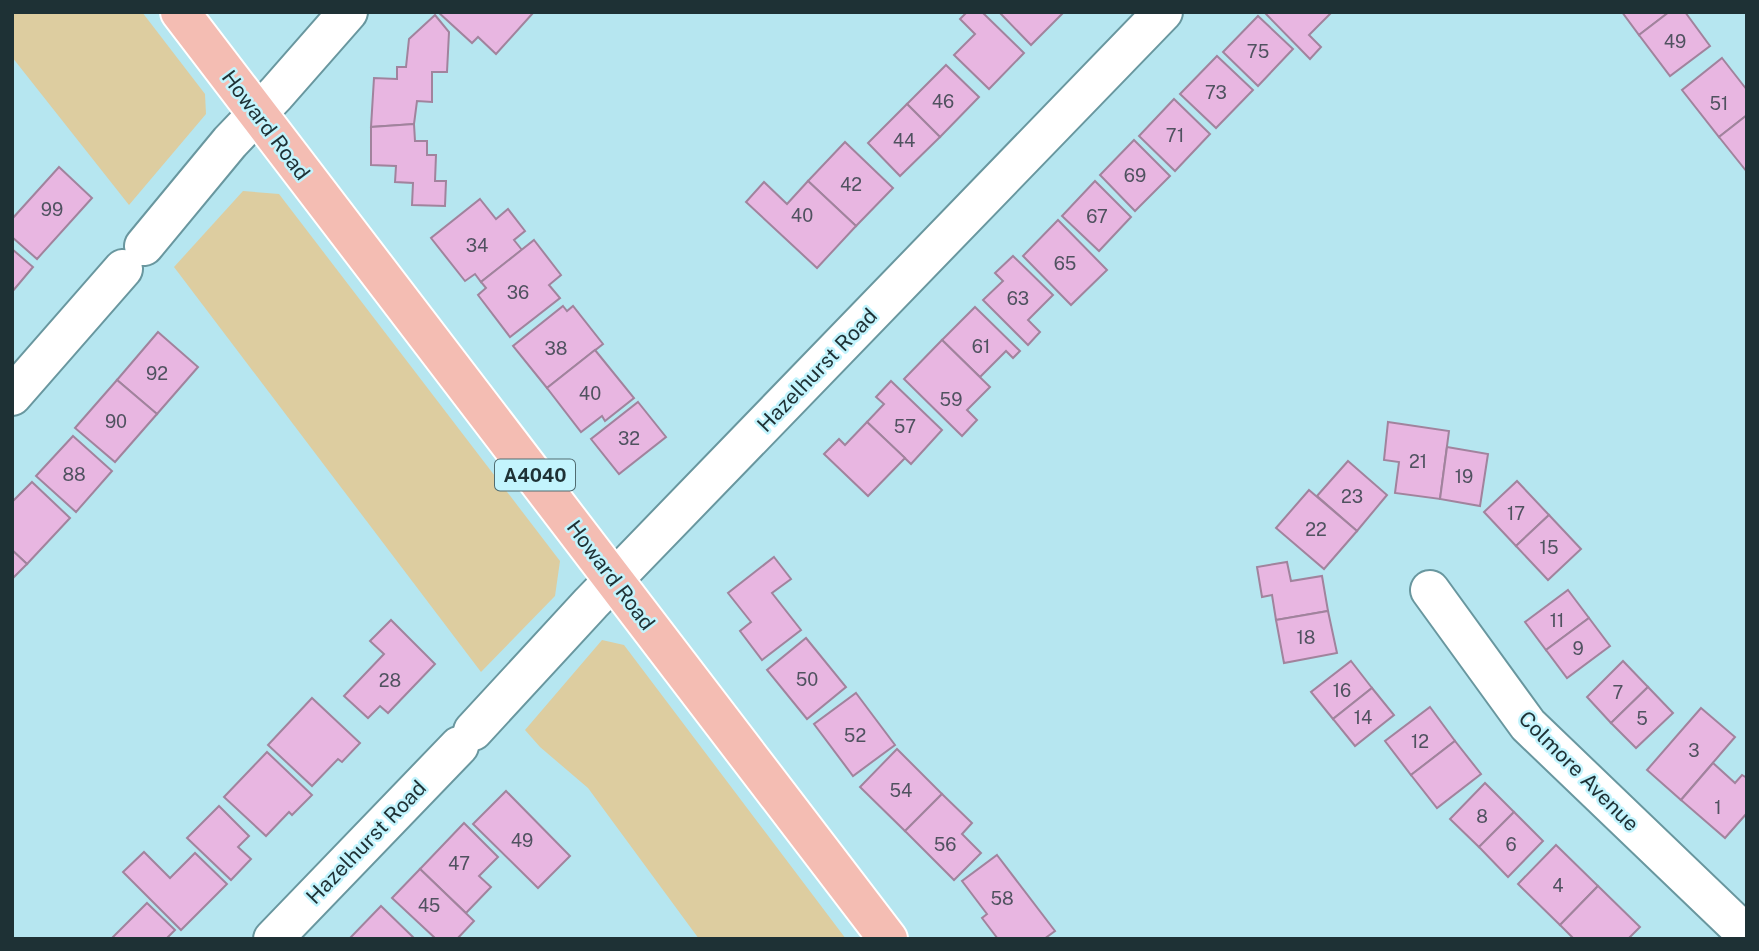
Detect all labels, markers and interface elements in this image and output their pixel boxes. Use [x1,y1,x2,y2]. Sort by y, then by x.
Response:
house number: 49 [1664,31,1686,52]
house number: 75 [1247,41,1269,62]
street label: Howard Road [217,65,315,185]
house number: 73 [1205,82,1227,103]
house number: 46 [932,91,954,112]
house number: 51 [1710,93,1728,114]
house number: 71 [1166,125,1184,146]
house number: 44 [893,130,915,151]
house number: 69 [1124,165,1146,186]
house number: 42 [840,174,862,195]
house number: 99 [41,199,63,220]
house number: 40 [791,205,813,226]
house number: 67 [1086,206,1108,227]
house number: 34 [466,235,488,256]
house number: 65 [1054,253,1076,274]
house number: 36 [507,282,529,303]
house number: 63 [1007,288,1029,309]
street label: Hazelhurst Road [752,303,882,437]
house number: 61 [972,336,990,357]
house number: 38 [545,338,567,359]
house number: 92 [146,363,168,384]
house number: 40 [579,383,601,404]
house number: 59 [940,389,962,410]
house number: 90 [105,411,127,432]
house number: 57 [894,416,916,437]
house number: 32 [618,428,640,449]
house number: 21 [1409,451,1427,472]
road number: A4040 [495,460,575,490]
house number: 88 [62,464,86,485]
house number: 19 [1455,466,1473,487]
house number: 23 [1341,486,1363,507]
house number: 17 [1507,503,1525,524]
street label: Howard Road [562,515,660,635]
house number: 22 [1305,519,1327,540]
house number: 15 [1540,537,1558,558]
house number: 11 [1550,610,1564,631]
house number: 18 [1297,627,1315,648]
house number: 9 [1572,638,1584,659]
house number: 50 [796,669,818,690]
house number: 28 [379,670,401,691]
house number: 16 [1333,680,1351,701]
house number: 7 [1613,682,1623,703]
street label: Colmore Avenue [1514,706,1644,836]
house number: 14 [1354,707,1372,728]
house number: 5 [1636,708,1648,729]
house number: 52 [844,725,866,746]
house number: 12 [1411,731,1429,752]
house number: 3 [1688,740,1700,761]
street label: Hazelhurst Road [301,775,431,909]
house number: 54 [890,780,912,801]
house number: 1 [1714,797,1722,818]
house number: 8 [1476,806,1488,827]
house number: 49 [511,830,533,851]
house number: 56 [934,834,956,855]
house number: 6 [1505,834,1517,855]
house number: 47 [448,853,470,874]
house number: 4 [1552,875,1564,896]
house number: 58 [990,888,1014,909]
house number: 45 [418,895,440,916]

